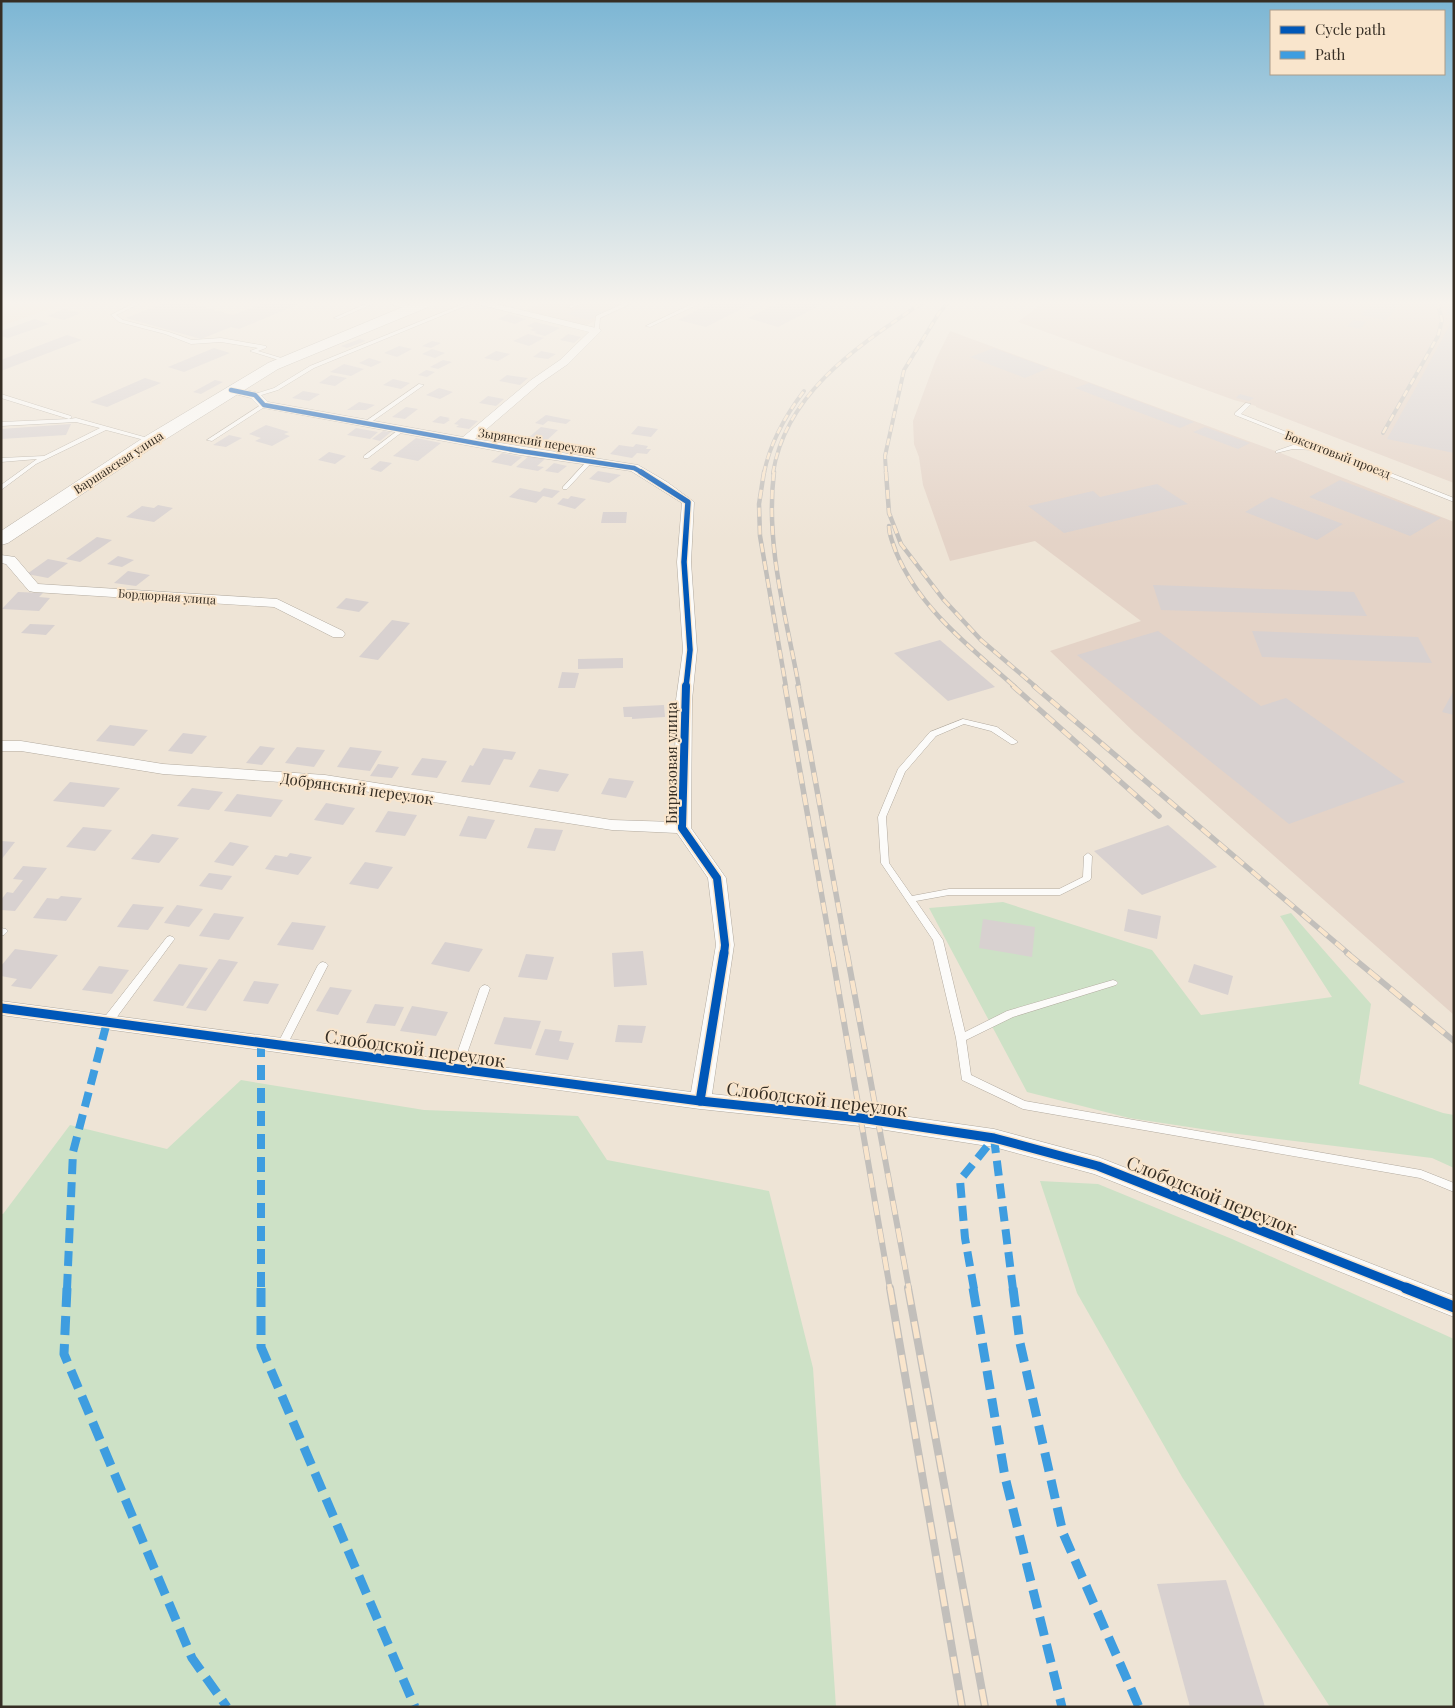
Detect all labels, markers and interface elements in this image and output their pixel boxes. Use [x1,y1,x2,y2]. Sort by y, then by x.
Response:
legend [1270,10,1445,75]
text: Cycle path [1315,19,1386,39]
text: Path [1315,44,1345,64]
street label: Зырянский переулок [477,424,597,458]
street label: Бокситовый проезд [1283,426,1394,482]
street label: Варшавская улица [70,427,166,497]
street label: Бордюрная улица [117,585,217,607]
street label: Бирюзовая улица [661,702,681,824]
street label: Добрянский переулок [279,767,435,809]
street label: Слободской переулок [323,1023,507,1073]
street label: Слободской переулок [725,1076,909,1122]
street label: Слободской переулок [1123,1150,1301,1240]

